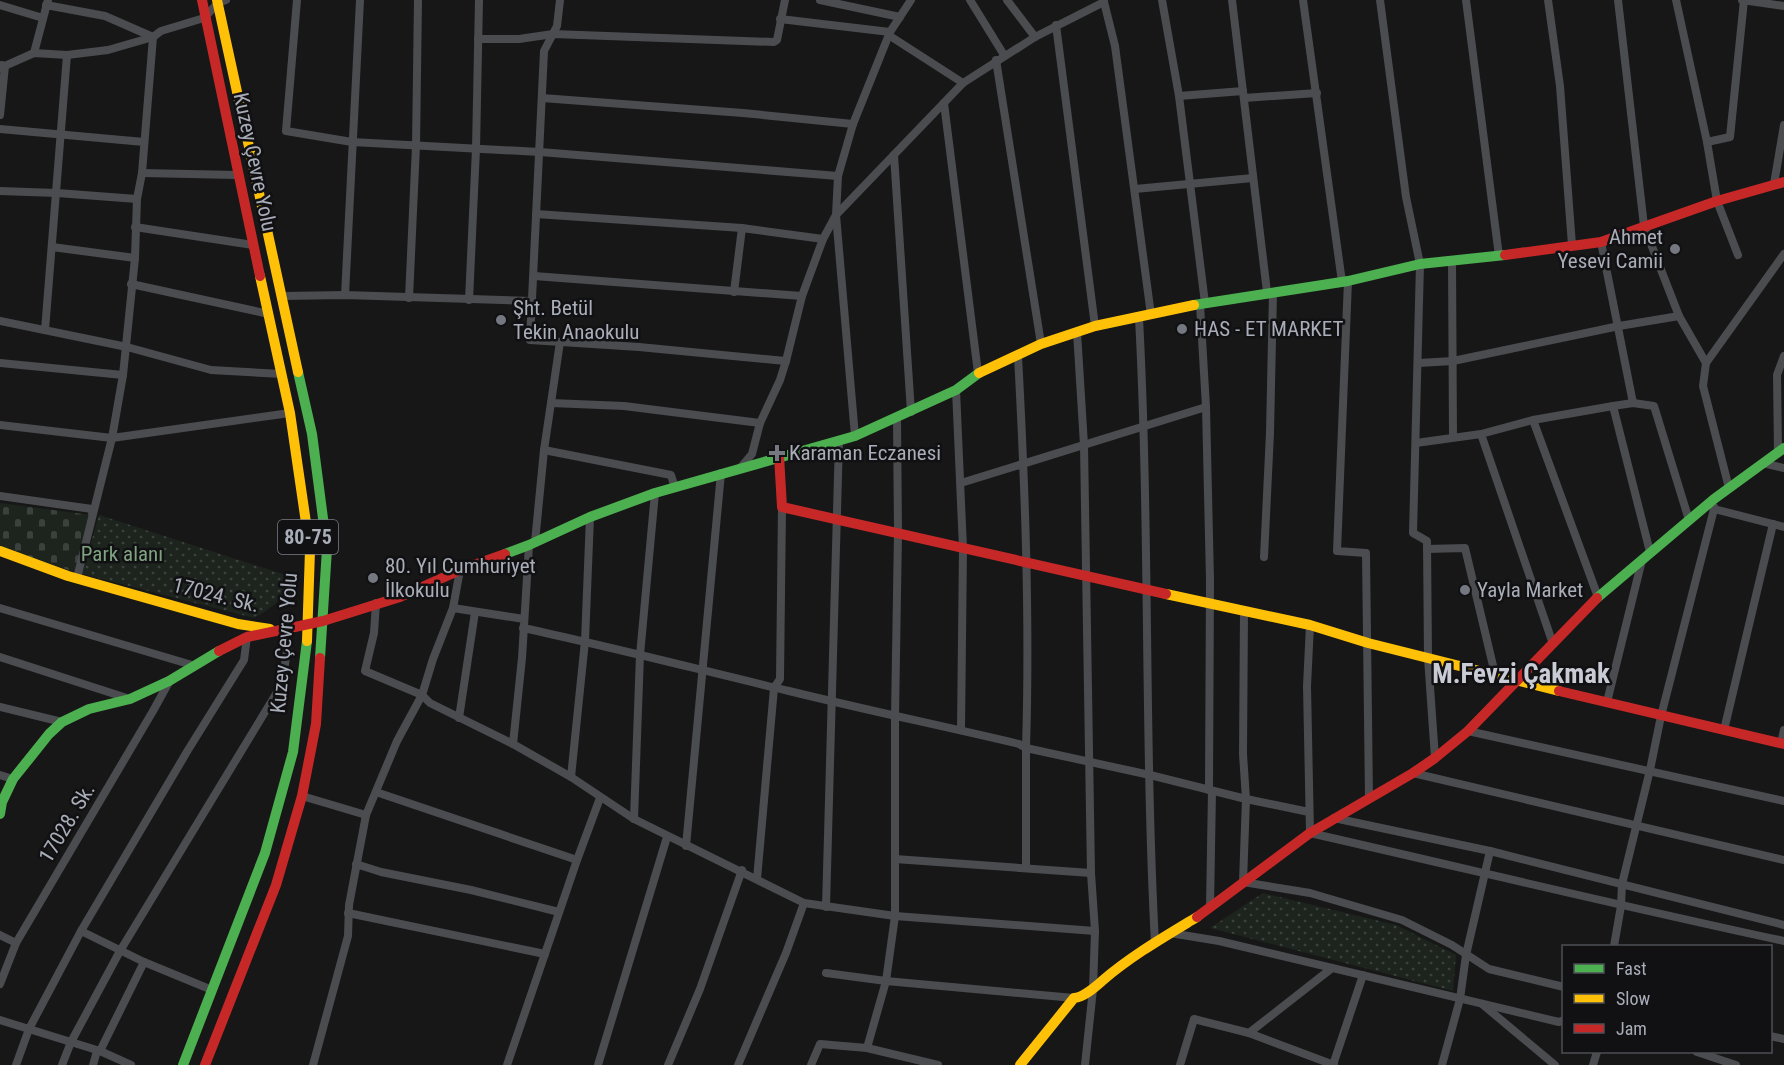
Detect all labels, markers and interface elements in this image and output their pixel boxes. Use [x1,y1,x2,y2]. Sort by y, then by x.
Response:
street label: Kuzey Çevre Yolu [229,91,281,233]
place label: Ahmet Yesevi Camii [1557,225,1663,273]
marker: Ahmet Yesevi Camii [1668,242,1682,256]
place label: Şht. Betül Tekin Anaokulu [513,296,640,344]
marker: Şht. Betül Tekin Anaokulu [494,313,508,327]
place label: HAS - ET MARKET [1194,317,1343,341]
marker: HAS - ET MARKET [1175,322,1189,336]
place label: Karaman Eczanesi [789,441,941,465]
marker: Karaman Eczanesi [770,446,784,460]
road number: 80-75 [278,520,338,554]
park label: Park alanı [81,542,163,566]
place label: 80. Yıl Cumhuriyet İlkokulu [385,554,536,602]
marker: 80. Yıl Cumhuriyet İlkokulu [366,571,380,585]
street label: Kuzey Çevre Yolu [266,572,302,714]
street label: 17024. Sk. [170,573,262,617]
place label: Yayla Market [1477,578,1583,602]
marker: Yayla Market [1458,583,1472,597]
district label: M.Fevzi Çakmak [1432,658,1610,690]
street label: 17028. Sk. [34,779,100,867]
legend [1562,945,1772,1053]
text: Fast [1616,958,1647,979]
text: Slow [1616,988,1651,1009]
text: Jam [1616,1018,1647,1039]

